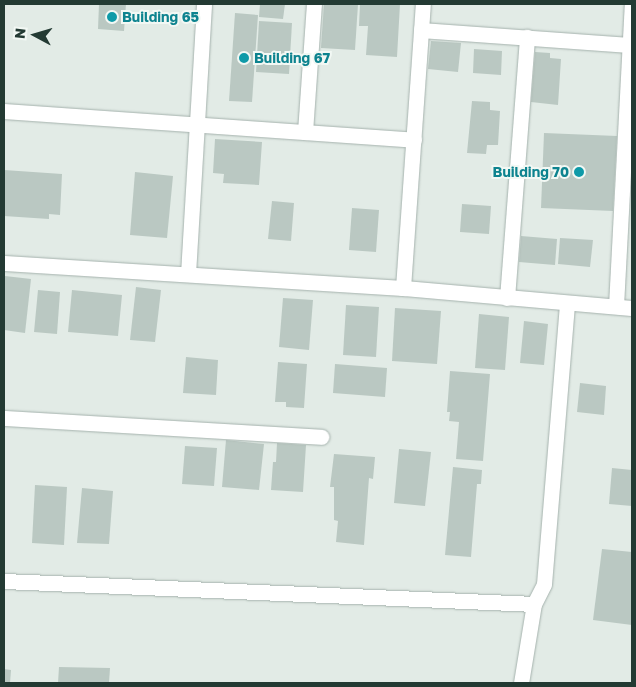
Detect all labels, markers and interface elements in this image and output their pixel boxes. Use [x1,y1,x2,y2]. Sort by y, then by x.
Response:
place label: Building 65 [122,9,199,25]
north arrow [10,10,60,60]
marker: Building 65 [106,11,118,23]
text: N [11,27,29,40]
place label: Building 67 [254,50,330,66]
marker: Building 67 [238,52,250,64]
place label: Building 70 [493,164,569,180]
marker: Building 70 [573,166,585,178]

